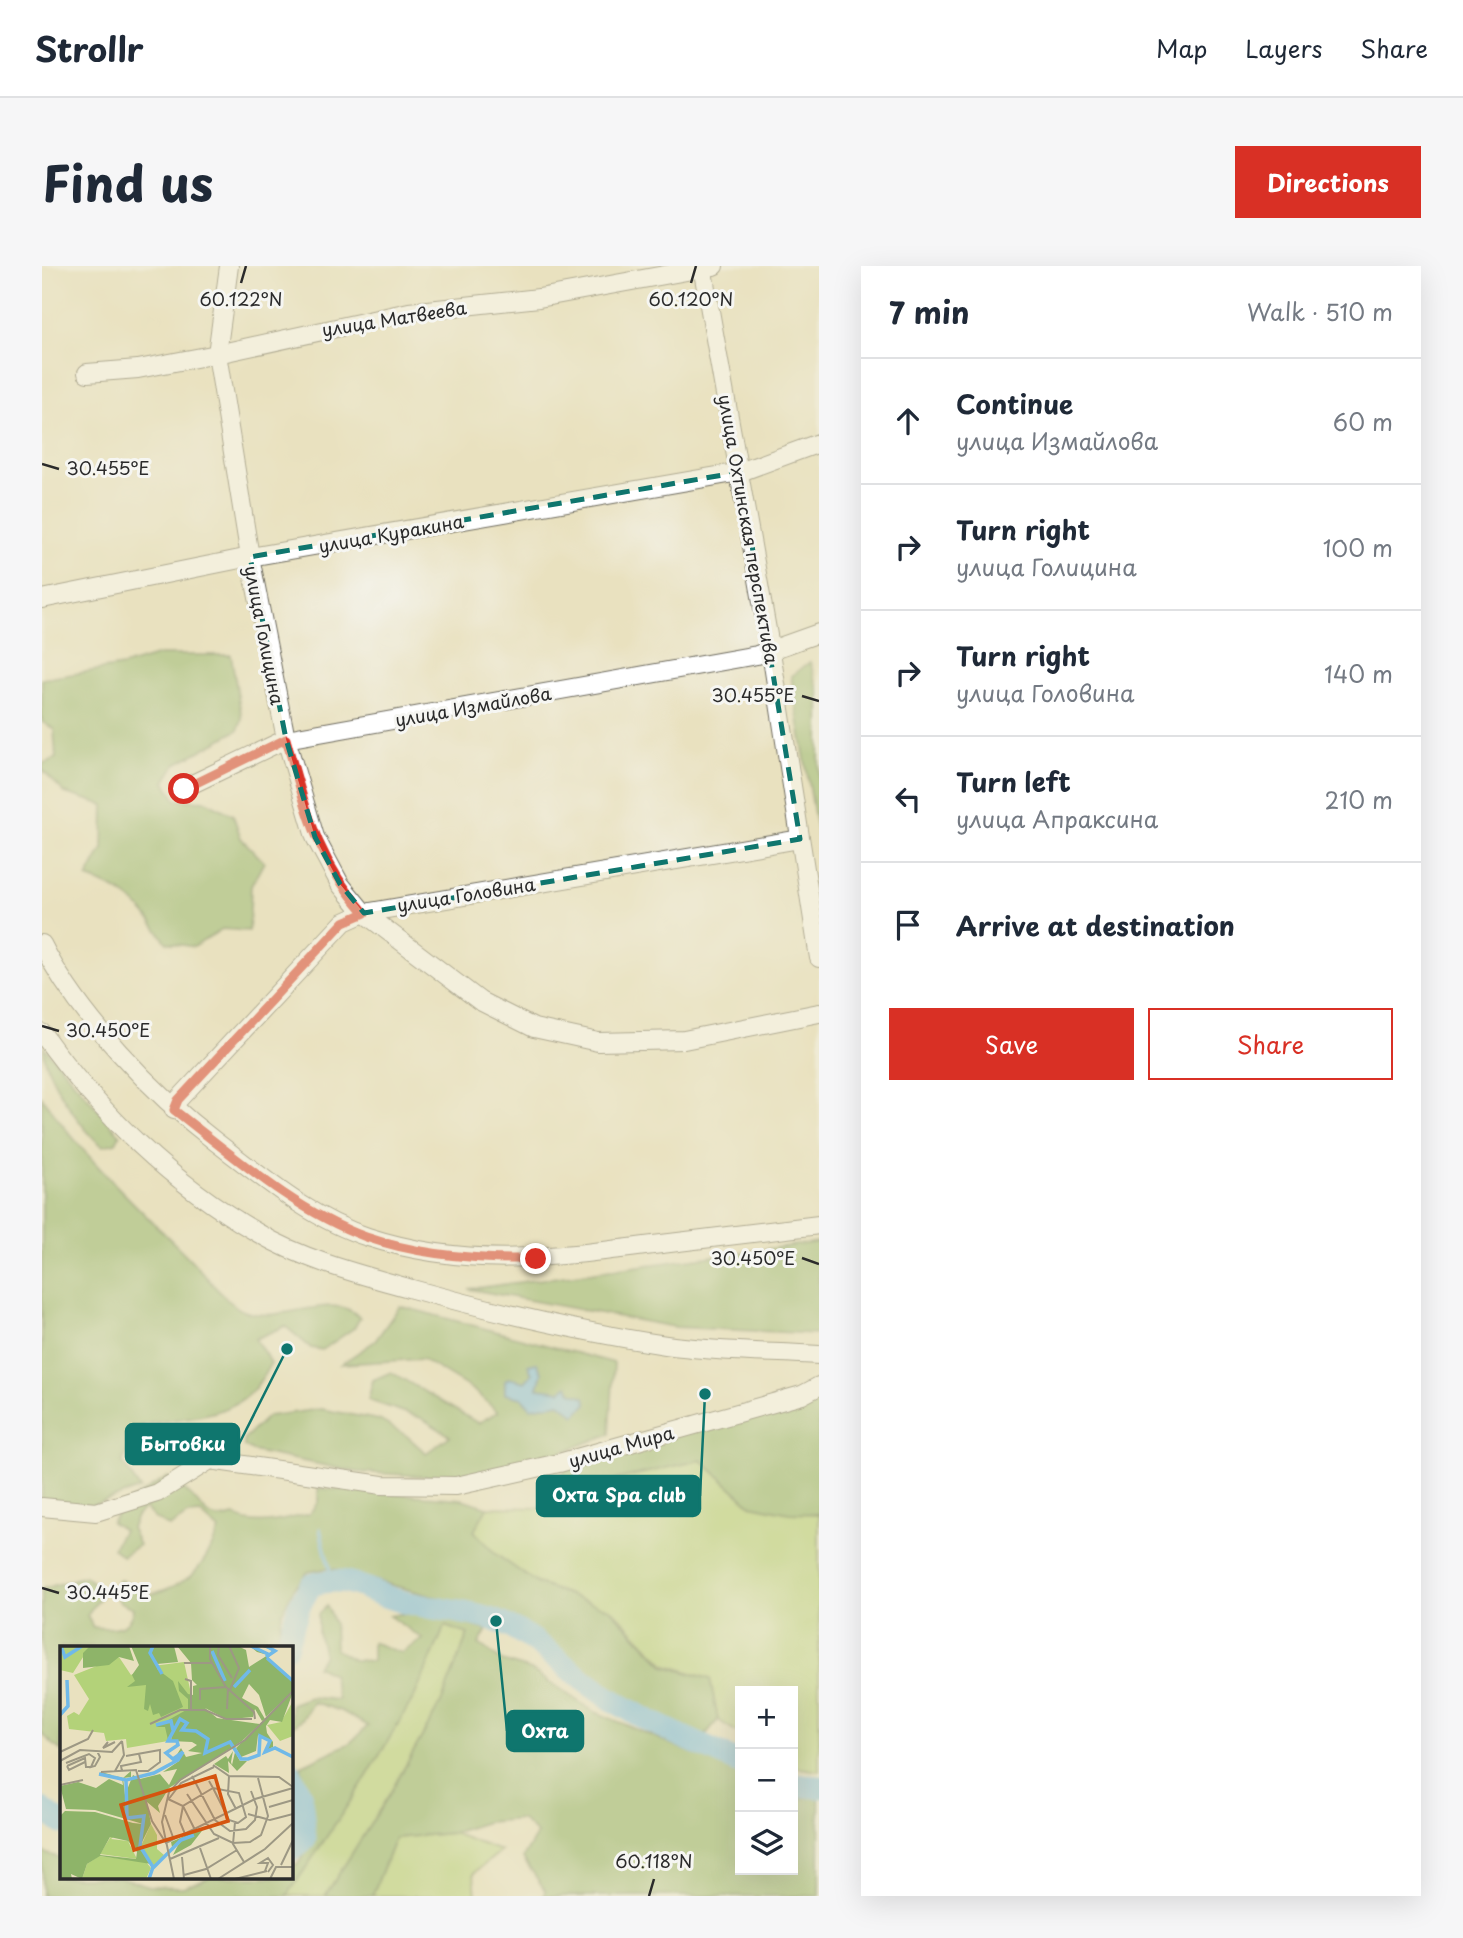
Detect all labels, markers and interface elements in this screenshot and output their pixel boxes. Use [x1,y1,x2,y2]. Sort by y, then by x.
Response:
text: Strollr [35,23,144,73]
text: Map [1156,30,1207,66]
text: Layers [1245,30,1322,66]
text: Share [1360,30,1428,66]
text: Find us [42,145,213,219]
button: Directions [1235,146,1421,218]
text: 60.122°N [199,285,283,312]
text: 60.120°N [649,285,733,312]
text: 7 min [889,289,970,334]
street label: улица Матвеева [320,293,469,343]
text: Walk · 510 m [1247,294,1393,329]
text: Continue [956,384,1073,423]
street label: улица Охтинская перспектива [712,392,786,667]
icon: ahead [889,402,927,440]
text: 60 m [1333,404,1393,439]
text: улица Измайлова [956,423,1158,458]
text: 30.455°E [66,454,150,481]
street label: улица Куракина [316,507,466,559]
text: Turn right [956,510,1090,549]
icon: right [889,528,927,566]
text: 100 m [1323,530,1393,565]
text: улица Голицина [956,549,1137,584]
street label: улица Голицина [238,563,292,708]
text: Turn right [956,636,1090,675]
icon: right [889,654,927,692]
text: 140 m [1324,656,1393,691]
text: улица Головина [956,675,1134,710]
street label: улица Измайлова [393,679,554,733]
text: 30.455°E [711,681,795,708]
text: Turn left [956,762,1071,801]
route start [168,773,199,804]
icon: left [889,780,927,818]
text: 210 m [1325,782,1393,817]
text: улица Апраксина [956,801,1158,836]
street label: улица Головина [395,870,538,918]
icon: arrive [889,906,927,944]
text: Arrive at destination [956,906,1235,945]
button: Save [889,1008,1134,1080]
button: Share [1148,1008,1393,1080]
text: 30.450°E [66,1016,150,1043]
route end [520,1243,551,1274]
text: 30.450°E [711,1244,795,1271]
street label: улица Мира [565,1418,677,1474]
callout: Бытовки [126,1424,239,1464]
text: Бытовки [140,1429,226,1457]
callout: Охта Spa club [537,1476,700,1516]
text: Охта Spa club [552,1480,686,1508]
text: 30.445°E [66,1578,150,1605]
inset map [60,1646,292,1878]
map controls [735,1686,798,1875]
button: + [735,1686,798,1749]
callout: Охта [507,1711,583,1751]
text: Охта [521,1716,569,1744]
button: − [735,1749,798,1812]
button: layers [735,1812,798,1875]
text: 60.118°N [615,1847,693,1874]

